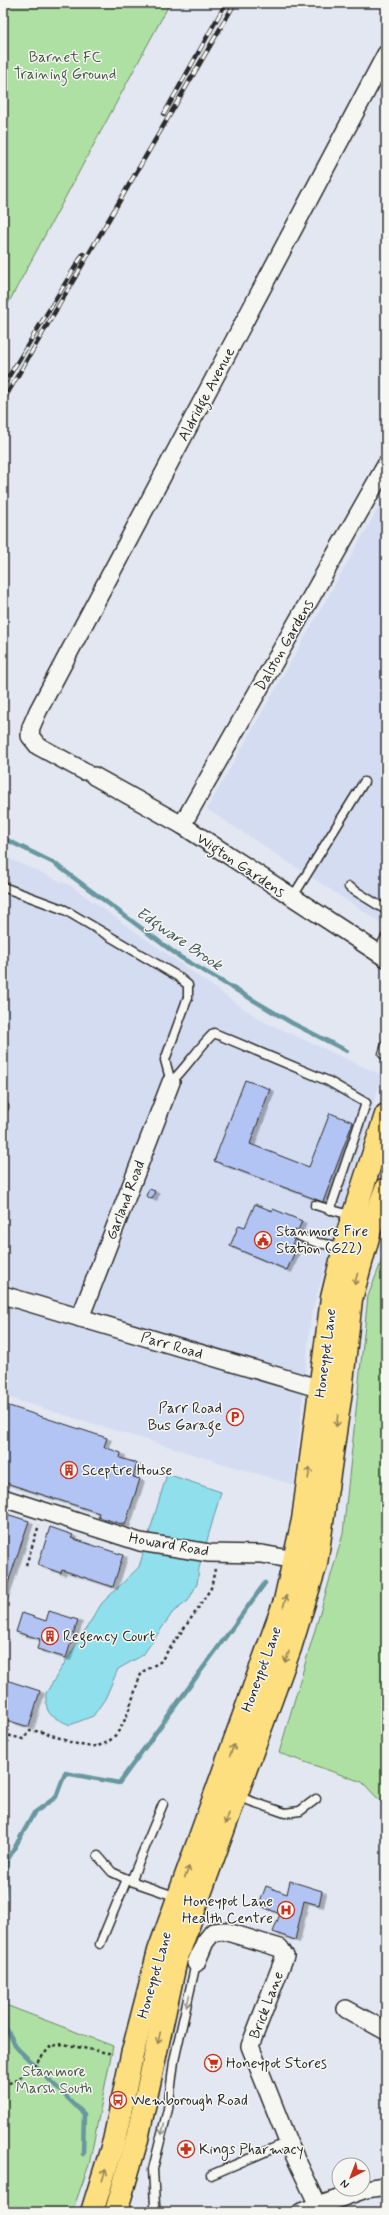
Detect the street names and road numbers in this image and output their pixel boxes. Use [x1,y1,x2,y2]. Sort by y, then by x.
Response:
street label: Aldridge Avenue [174,344,241,445]
street label: Dalston Gardens [251,596,319,695]
street label: Wigton Gardens [192,829,289,904]
street label: Garland Road [102,1158,150,1243]
street label: Honeypot Lane [311,1307,341,1399]
street label: Parr Road [138,1328,205,1364]
street label: Howard Road [127,1528,210,1562]
street label: Honeypot Lane [237,1624,287,1715]
street label: Honeypot Lane [133,1929,177,2021]
street label: Brick Lane [245,1969,289,2042]

